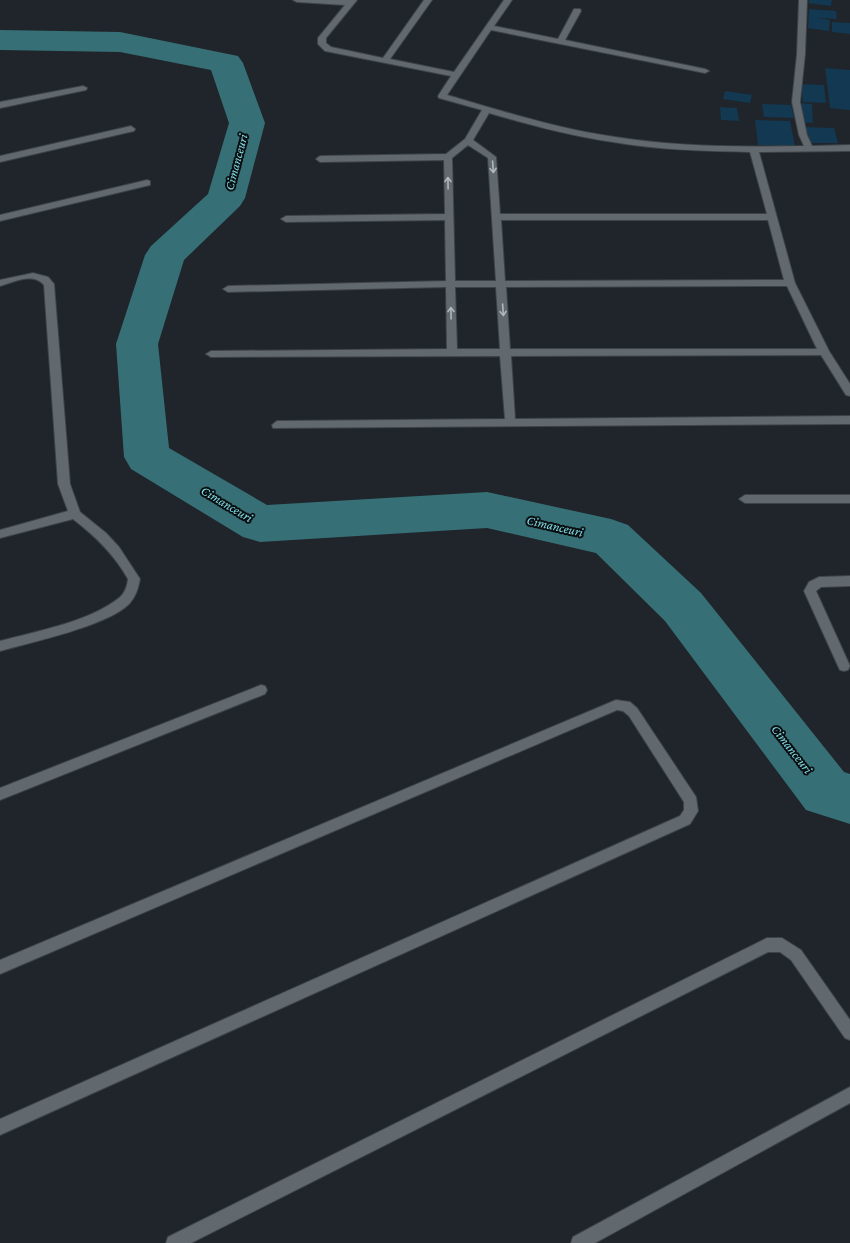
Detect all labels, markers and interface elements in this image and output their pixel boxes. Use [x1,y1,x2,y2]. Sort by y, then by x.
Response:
water label: Cimanceuri [221,132,251,192]
one-way arrow [490,160,497,173]
one-way arrow [445,177,452,190]
one-way arrow [499,303,506,316]
one-way arrow [448,307,455,320]
water label: Cimanceuri [199,483,256,525]
water label: Cimanceuri [525,512,585,540]
water label: Cimanceuri [768,722,816,777]

